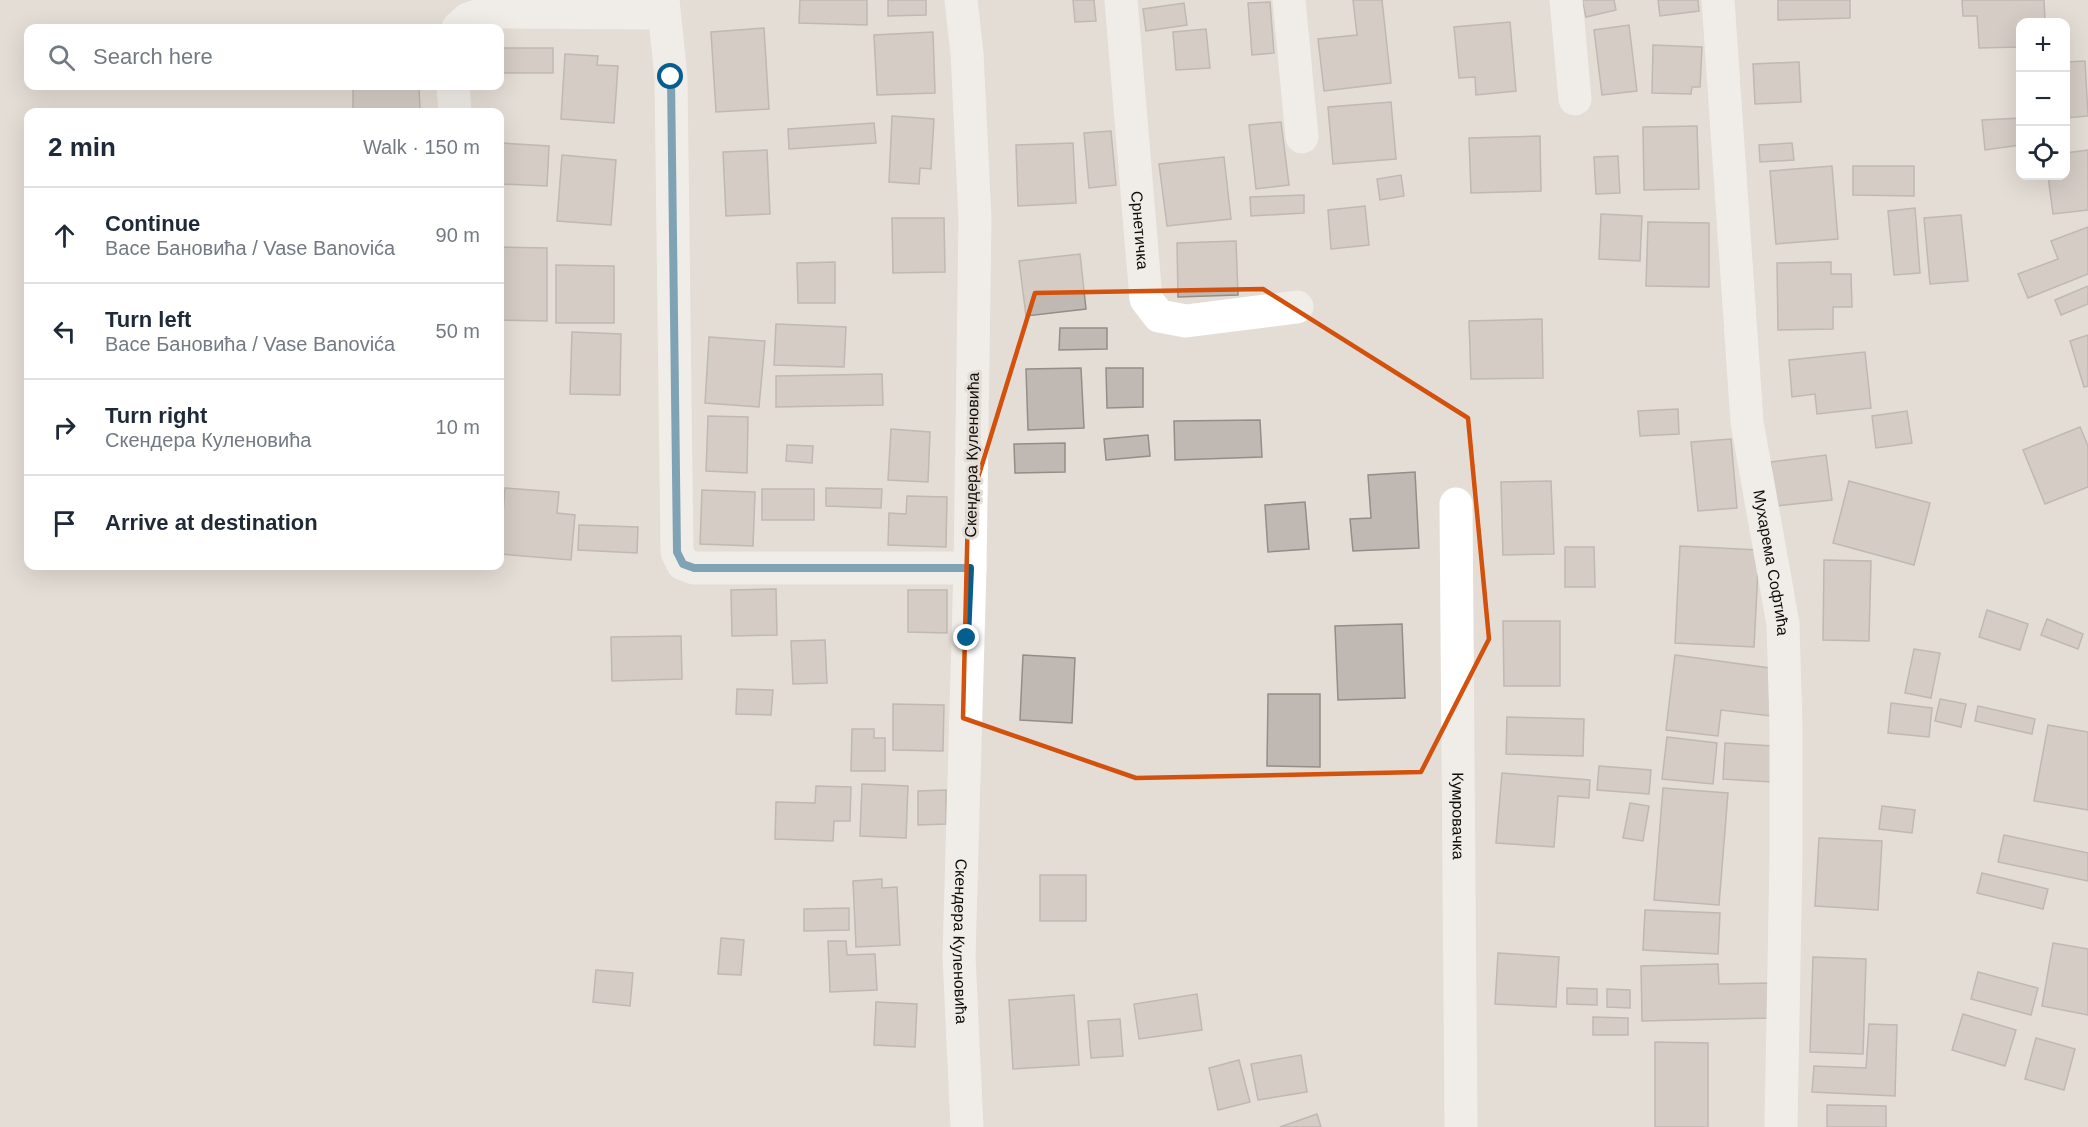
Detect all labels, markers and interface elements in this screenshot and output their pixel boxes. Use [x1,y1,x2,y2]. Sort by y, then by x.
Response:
map controls [2016,18,2070,180]
button: + [2016,18,2070,72]
search box [24,24,504,90]
icon: search [45,41,78,74]
text: Search here [93,44,213,69]
route start [657,63,683,89]
button: − [2016,72,2070,126]
button: locate [2016,126,2070,180]
text: 2 min [48,132,116,162]
text: Walk · 150 m [363,136,480,158]
street label: Срнетичка [1129,190,1152,270]
text: Continue [105,211,200,236]
icon: ahead [48,219,81,252]
text: 90 m [436,224,480,246]
text: Васе Бановића / Vase Banovića [105,237,395,259]
text: Turn left [105,307,191,332]
icon: left [48,315,81,348]
text: 50 m [436,320,480,342]
text: Васе Бановића / Vase Banovića [105,333,395,355]
street label: Скендера Куленовића [962,372,982,538]
text: Turn right [105,403,207,428]
icon: right [48,411,81,444]
text: 10 m [436,416,480,438]
text: Скендера Куленовића [105,429,311,451]
street label: Мухарема Софтића [1751,489,1792,636]
icon: arrive [48,507,81,540]
text: Arrive at destination [105,510,318,535]
route end [953,624,979,650]
street label: Кумровачка [1450,772,1467,860]
street label: Скендера Куленовића [950,858,971,1024]

